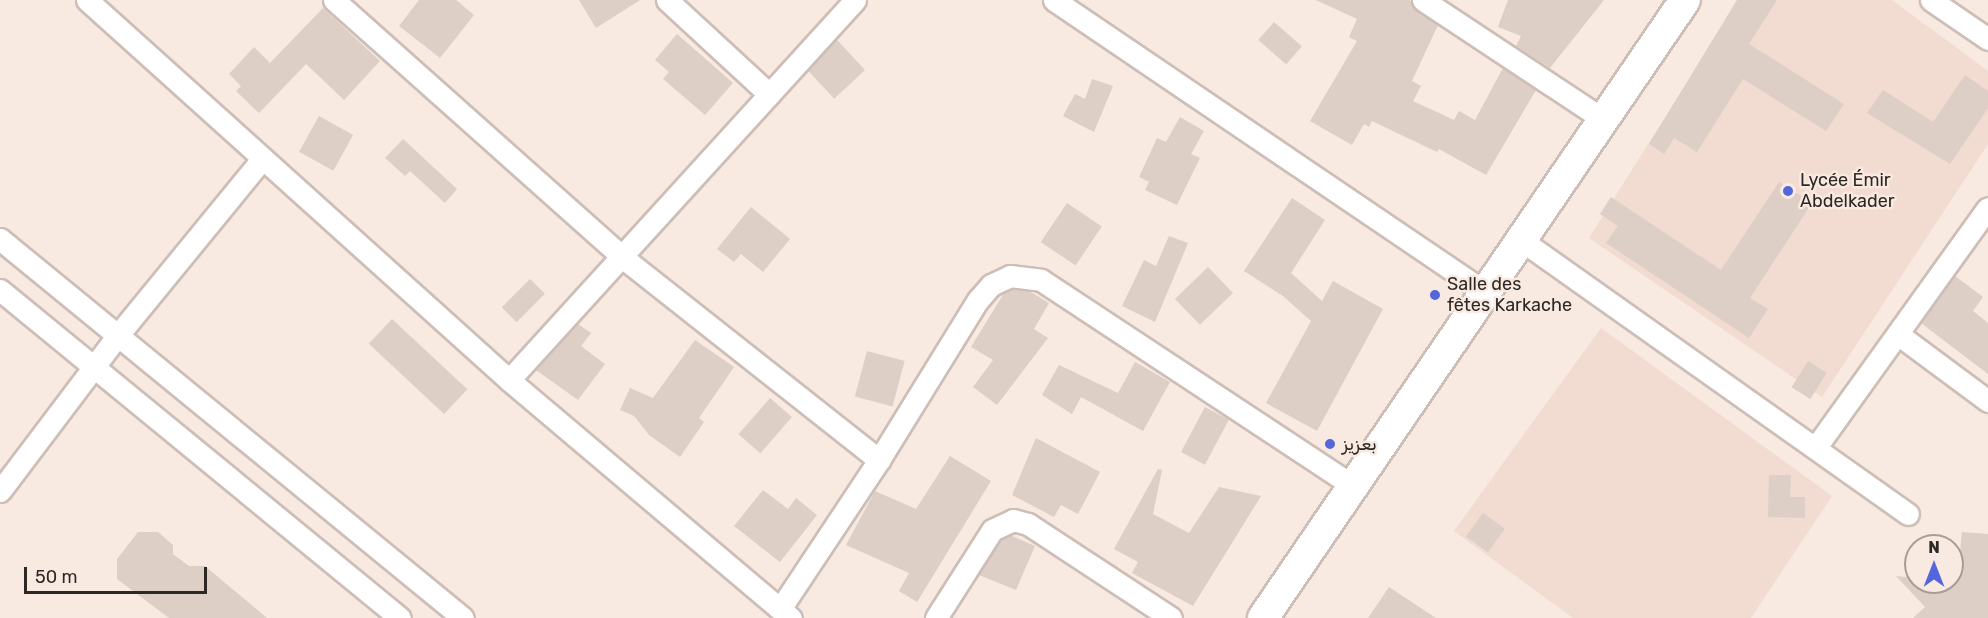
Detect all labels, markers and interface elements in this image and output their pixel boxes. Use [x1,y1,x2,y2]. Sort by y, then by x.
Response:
place label: Lycée Émir Abdelkader [1800,170,1895,213]
marker: Lycée Émir Abdelkader [1781,184,1795,198]
place label: Salle des fêtes Karkache [1447,274,1572,316]
marker: Salle des fêtes Karkache [1428,288,1442,302]
place label: بعزيز [1342,433,1377,455]
marker: بعزيز [1323,437,1337,451]
north arrow [1904,534,1964,594]
text: N [1928,538,1940,557]
scale bar [27,555,210,593]
text: 50 m [35,566,78,588]

